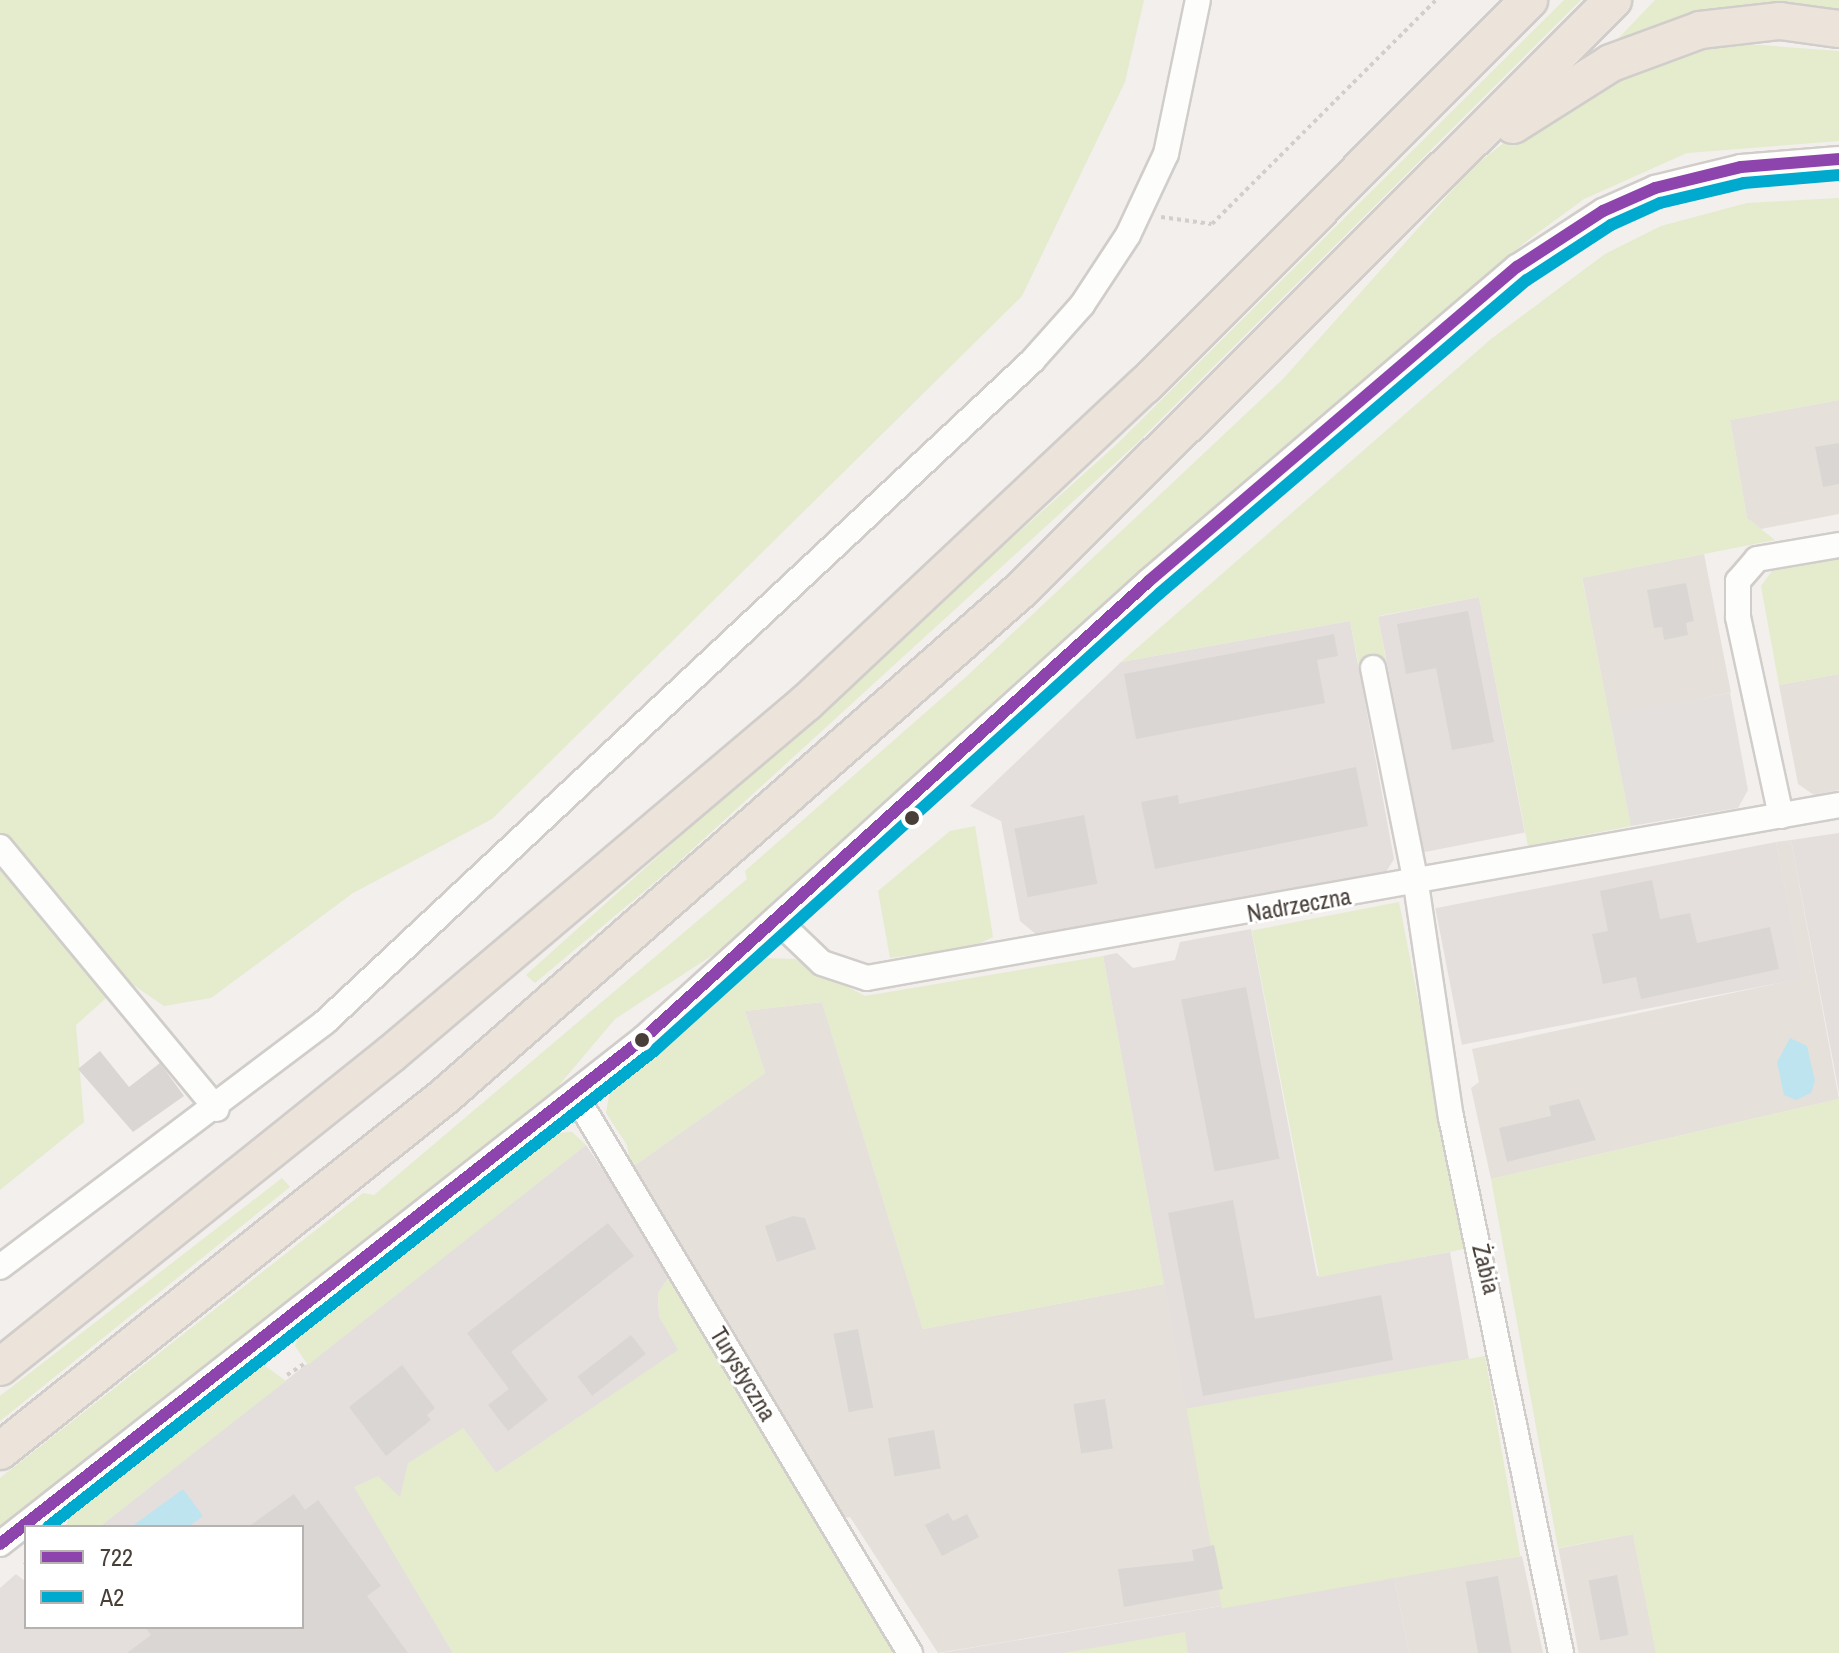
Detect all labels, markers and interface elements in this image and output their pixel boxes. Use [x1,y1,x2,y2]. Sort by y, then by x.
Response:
unlabelled marker [904,810,920,826]
street label: Nadrzeczna [1245,882,1353,928]
unlabelled marker [634,1032,650,1048]
street label: Żabia [1466,1241,1506,1297]
street label: Turystyczna [704,1322,782,1426]
legend [24,1525,304,1629]
text: 722 [100,1541,133,1573]
text: A2 [100,1581,124,1613]

